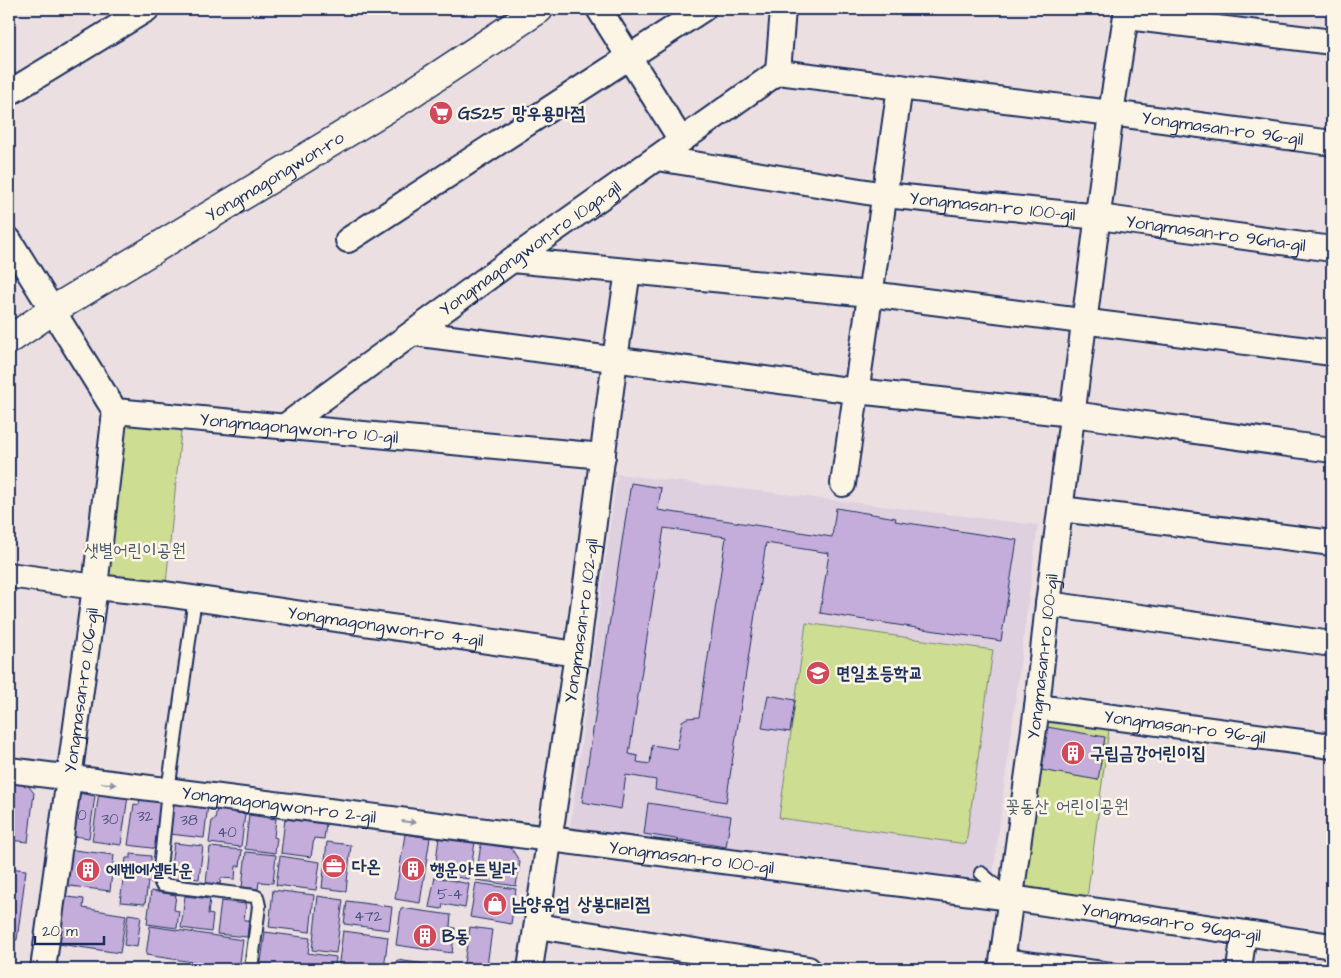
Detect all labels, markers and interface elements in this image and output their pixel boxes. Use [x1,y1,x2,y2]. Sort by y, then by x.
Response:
supermarket icon: GS25 망우용마점 [428,100,454,126]
place label: GS25 망우용마점 [458,101,585,126]
street label: Yongmasan-ro 96-gil [1140,105,1305,152]
street label: Yongmagongwon-ro [200,125,349,228]
street label: Yongmagongwon-ro 10ga-gil [434,174,626,322]
street label: Yongmasan-ro 100-gil [908,185,1077,227]
street label: Yongmasan-ro 96na-gil [1124,208,1308,258]
street label: Yongmagongwon-ro 10-gil [199,406,400,450]
street label: Yongmasan-ro 102-gil [557,537,605,705]
park label: 샛별어린이공원 [84,538,186,563]
street label: Yongmasan-ro 100-gil [1020,572,1065,741]
street label: Yongmagongwon-ro 4-gil [286,599,486,653]
street label: Yongmasan-ro 106-gil [57,606,105,775]
school or university icon: 면일초등학교 [805,660,831,686]
place label: 면일초등학교 [836,661,923,686]
street label: Yongmasan-ro 96-gil [1102,703,1267,750]
building icon: 구립금강어린이집 [1060,740,1086,766]
place label: 구립금강어린이집 [1090,741,1206,766]
one-way arrow [101,780,117,788]
street label: Yongmagongwon-ro 2-gil [180,780,378,830]
park label: 꽃동산 어린이공원 [1005,794,1129,819]
house number: 10 [75,805,87,826]
house number: 32 [137,806,154,827]
house number: 30 [101,809,119,830]
house number: 38 [180,810,198,831]
one-way arrow [402,818,418,826]
house number: 40 [217,822,237,843]
street label: Yongmasan-ro 100-gil [607,834,776,880]
office icon: 다온 [321,853,347,879]
place label: 다온 [352,854,381,879]
building icon: 행운아트빌라 [400,856,426,882]
building icon: 에벤에셀타운 [75,857,101,883]
place label: 행운아트빌라 [429,857,517,882]
place label: 에벤에셀타운 [106,858,193,883]
house number: 5-4 [437,884,463,905]
shop icon: 남양유업 상봉대리점 [482,891,508,917]
place label: 남양유업 상봉대리점 [512,892,650,917]
street label: Yongmasan-ro 96ga-gil [1079,896,1263,948]
house number: 472 [354,906,382,927]
scale bar [35,913,104,945]
text: 20 m [42,921,78,942]
building icon: B동 [412,923,438,949]
place label: B동 [442,924,469,949]

